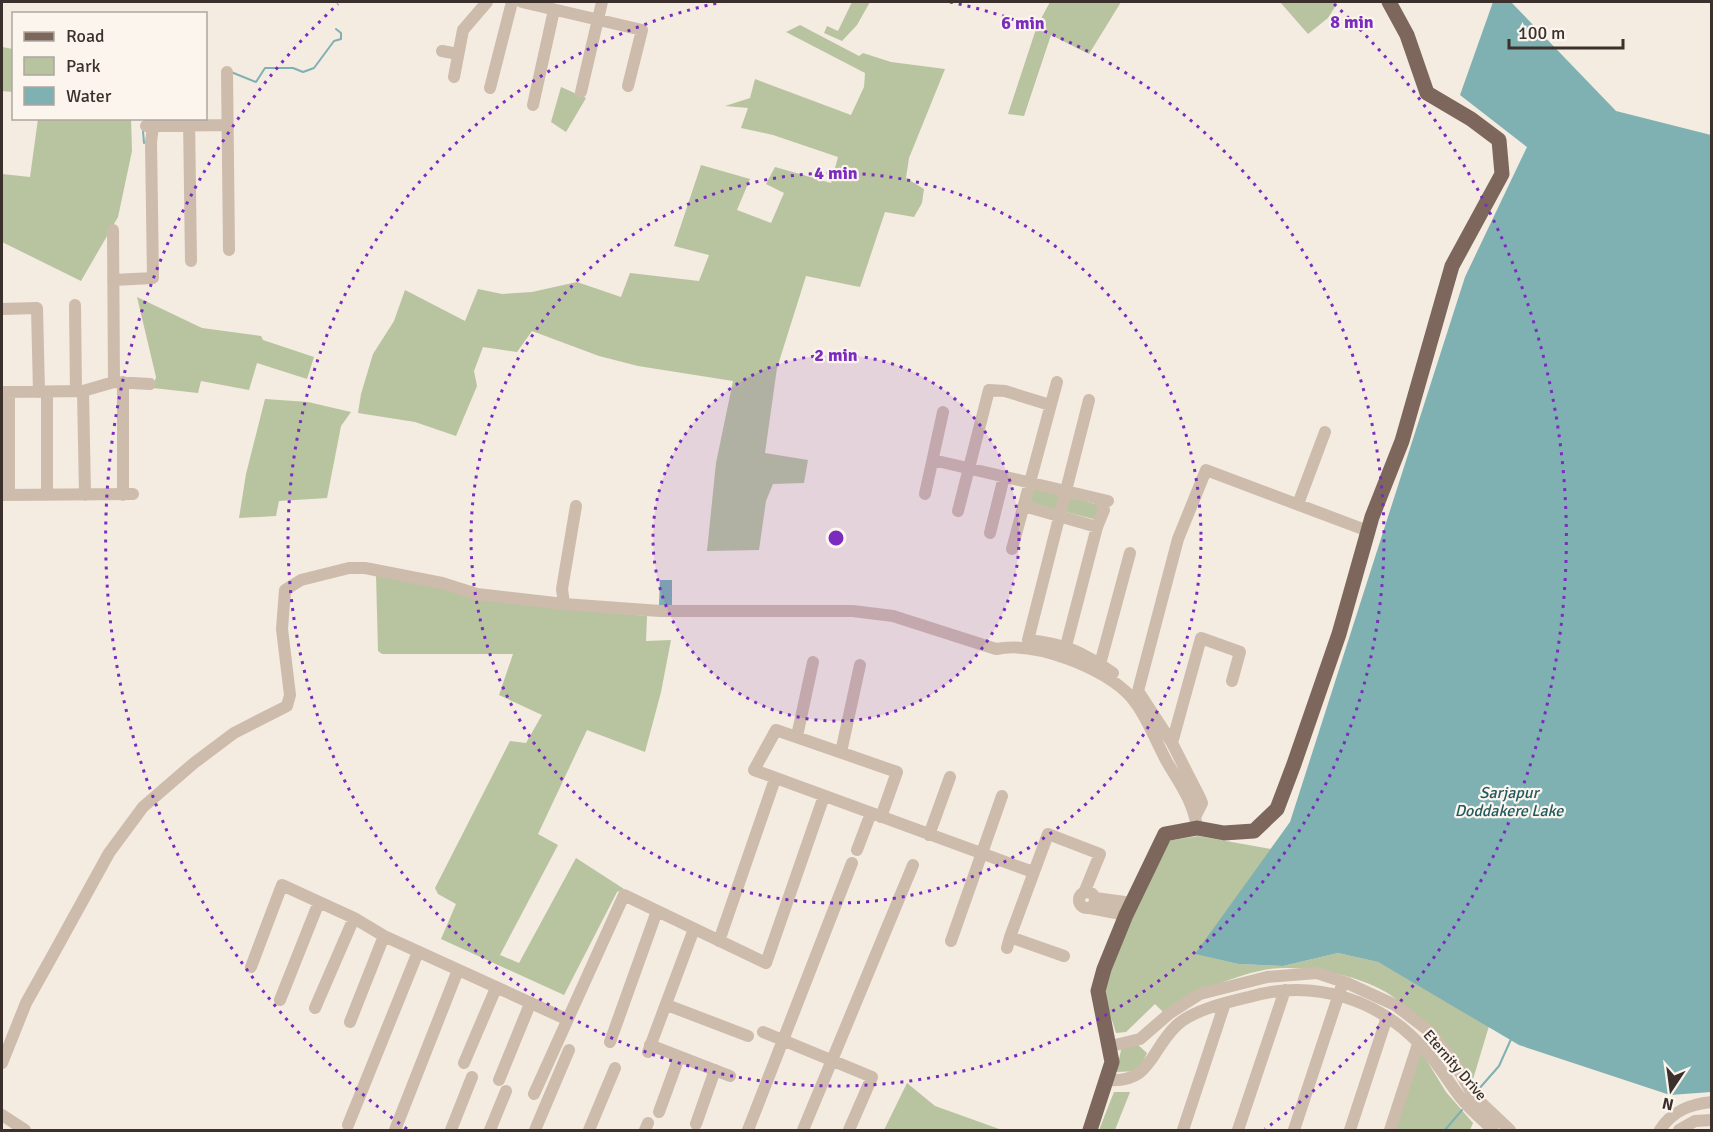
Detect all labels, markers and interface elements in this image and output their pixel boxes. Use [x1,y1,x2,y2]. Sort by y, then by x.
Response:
text: 8 min [1330,11,1374,33]
legend [12,12,207,120]
text: 6 min [1001,12,1045,34]
scale bar [1509,12,1623,50]
text: 100 m [1518,22,1565,44]
text: Road [66,25,105,47]
text: Park [66,55,101,77]
text: Water [66,85,112,107]
text: 4 min [814,162,858,184]
text: 2 min [814,344,858,366]
centre of rings [826,528,846,548]
water label: Sarjapur Doddakere Lake [1455,783,1564,821]
street label: Eternity Drive [1419,1026,1491,1104]
north arrow [1641,1060,1701,1120]
text: N [1660,1093,1676,1115]

